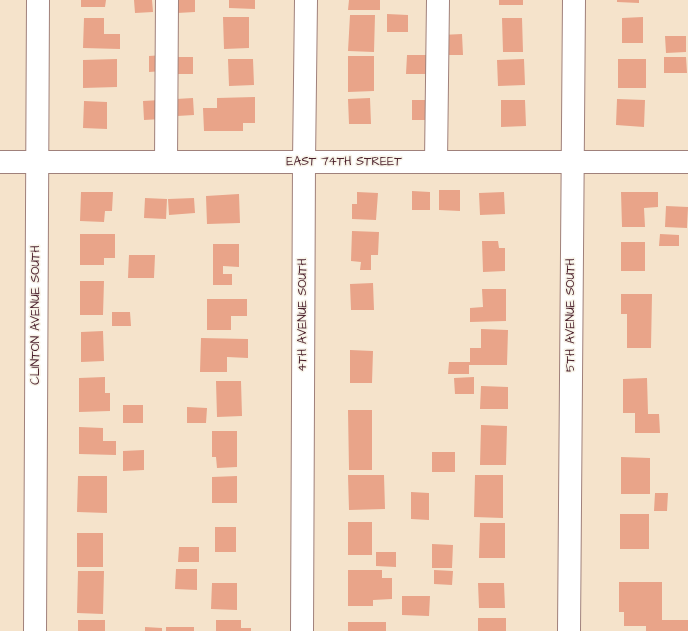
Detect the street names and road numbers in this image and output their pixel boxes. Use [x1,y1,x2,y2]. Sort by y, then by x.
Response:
street label: EAST 74TH STREET [286,155,402,169]
street label: CLINTON AVENUE SOUTH [29,245,43,385]
street label: 4TH AVENUE SOUTH [296,258,310,372]
street label: 5TH AVENUE SOUTH [564,258,578,372]

